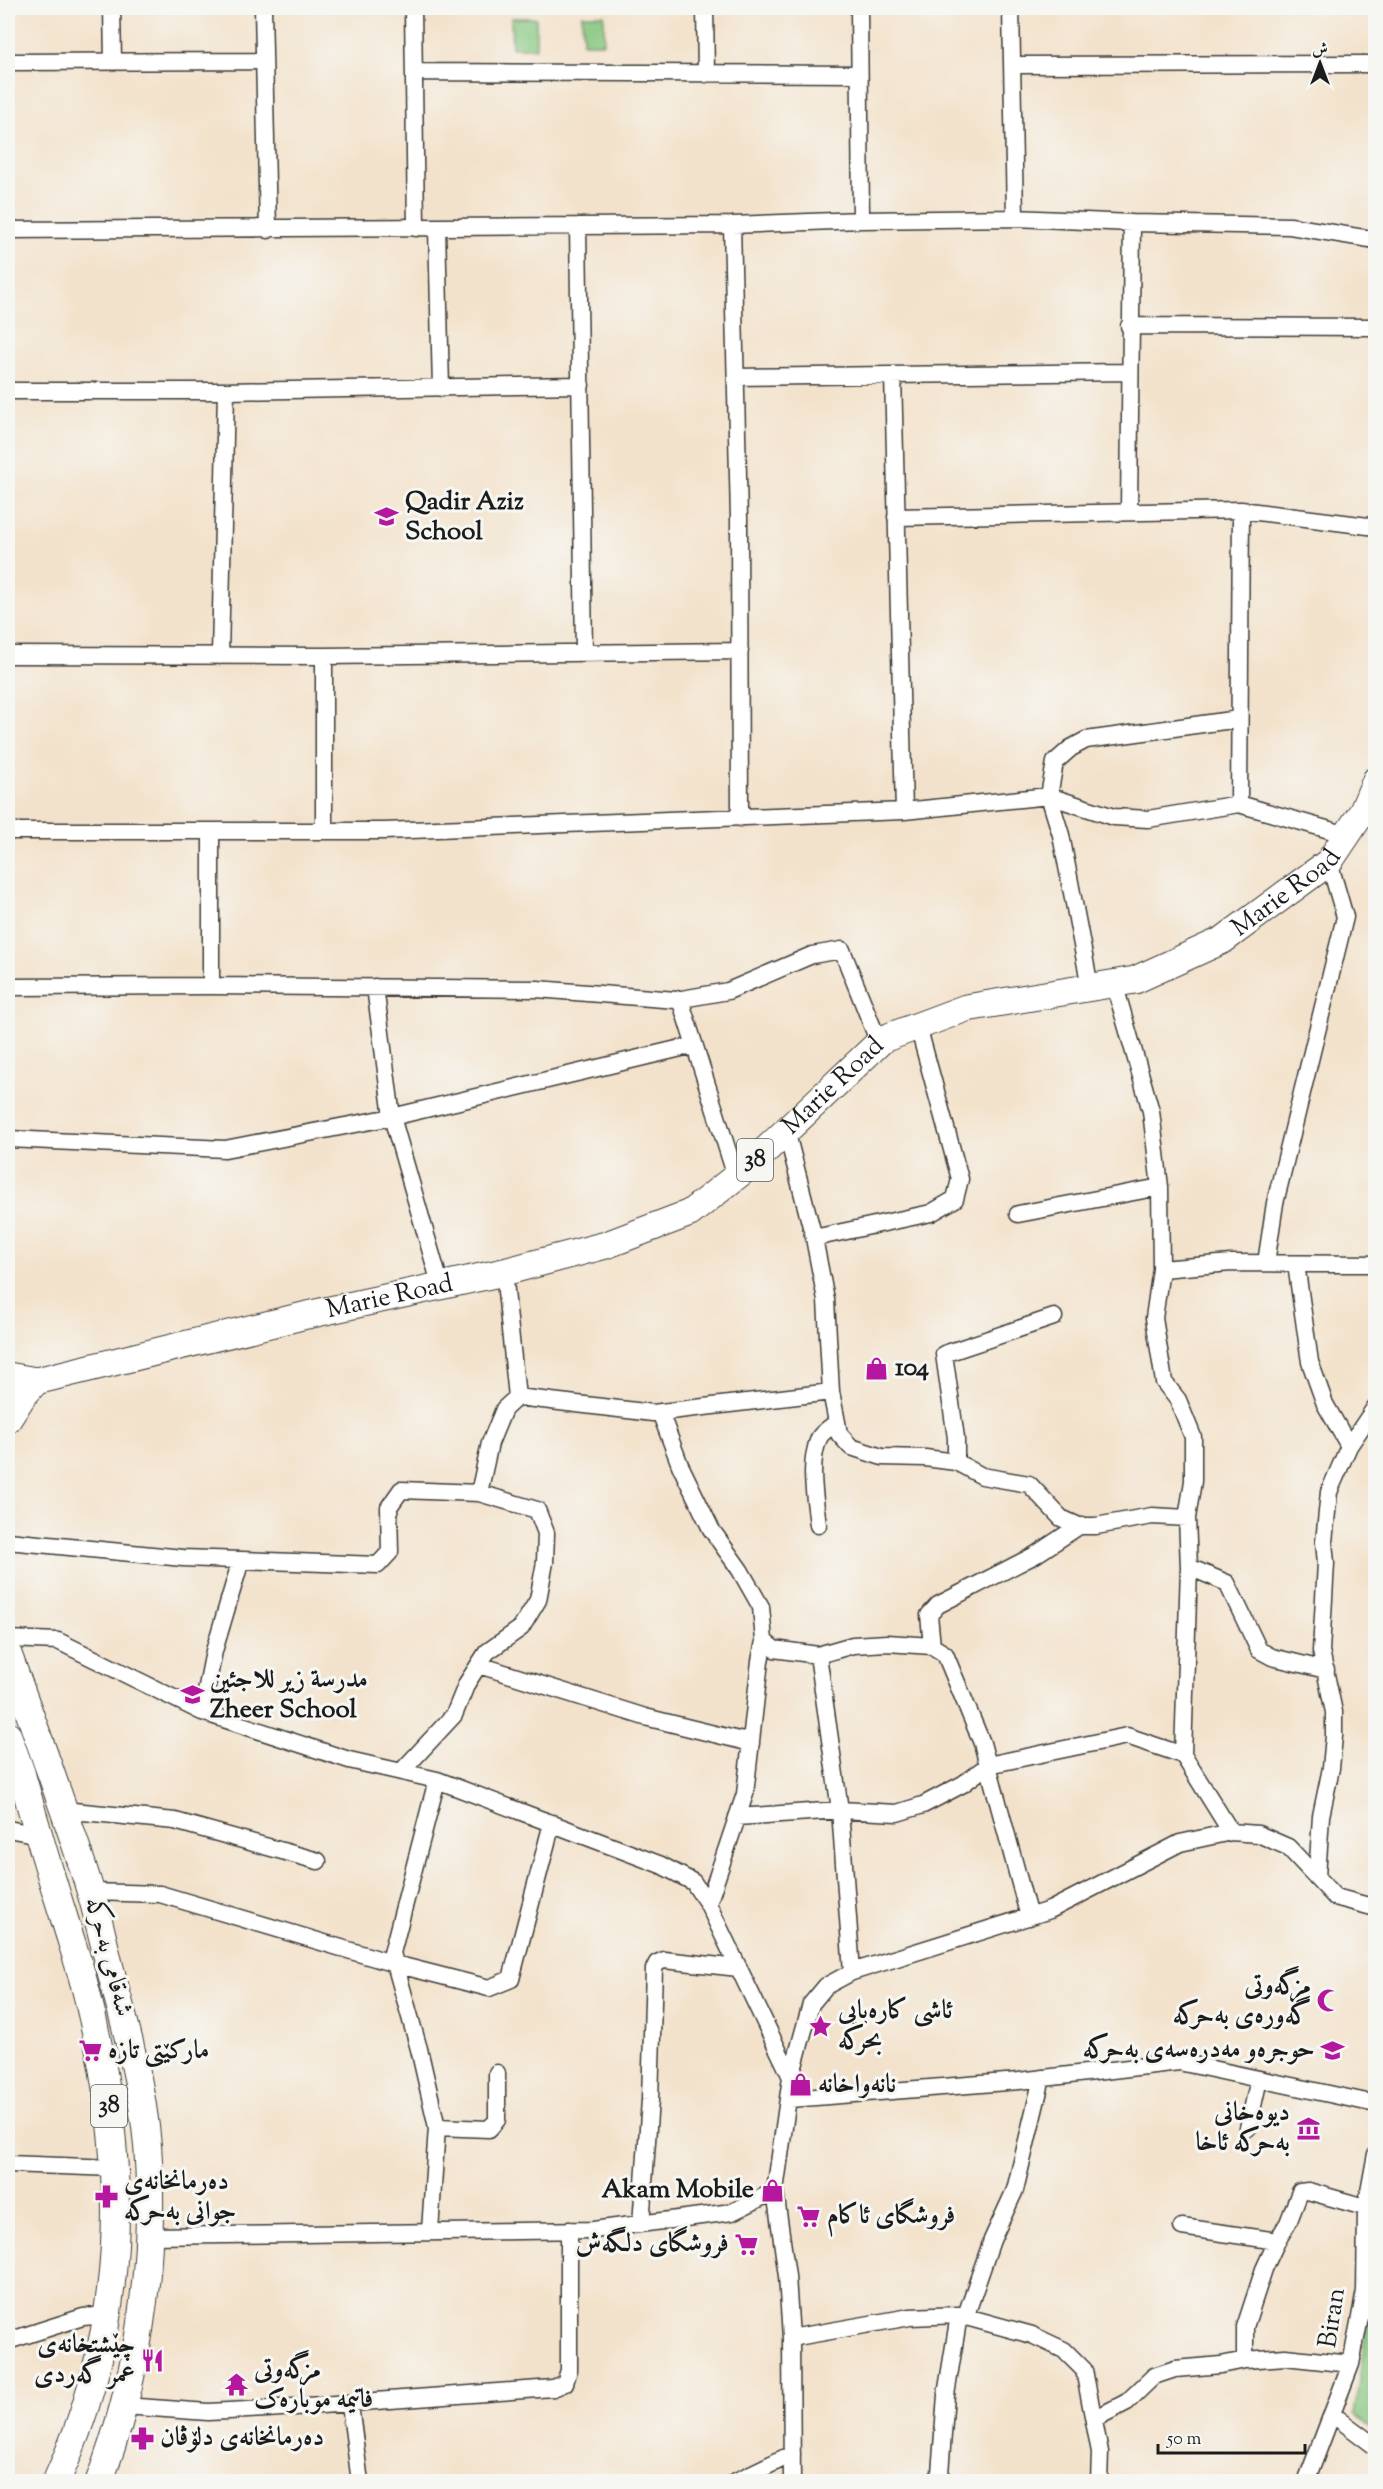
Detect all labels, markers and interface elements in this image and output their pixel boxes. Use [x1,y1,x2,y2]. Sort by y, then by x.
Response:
north arrow [1290,33,1350,93]
text: ش [1312,39,1328,62]
place label: Qadir Aziz School [405,484,524,551]
school or university icon: Qadir Aziz School [374,504,400,530]
street label: Marie Road [1224,842,1351,946]
street label: Marie Road [774,1028,893,1144]
road number: 38 [737,1139,773,1181]
street label: Marie Road [323,1265,457,1329]
place label: 104 [895,1350,929,1387]
shop icon: 104 [864,1355,890,1381]
place label: مدرسة زير للاجئين Zheer School [210,1662,368,1729]
school or university icon: مدرسة زير للاجئين Zheer School [179,1682,205,1708]
street label: شەقامی بەحرکە [74,1893,142,2021]
place label: مزگەوتی گەورەی بەحرکە [1173,1965,1311,2035]
mosque icon: مزگەوتی گەورەی بەحرکە [1316,1988,1342,2014]
place label: ئاشی کارەبایی بحرکە [837,1993,953,2060]
place icon: ئاشی کارەبایی بحرکە [807,2013,833,2039]
place label: حوجره‌و مه‌دره‌سه‌ی به‌حرکه [1083,2032,1315,2069]
place label: مارکێتی تازە [108,2033,209,2070]
school or university icon: حوجره‌و مه‌دره‌سه‌ی به‌حرکه [1320,2037,1346,2063]
supermarket icon: مارکێتی تازە [77,2038,103,2064]
place label: نانەواخانە [818,2067,896,2104]
shop icon: نانەواخانە [787,2072,813,2098]
road number: 38 [91,2085,127,2127]
place label: دیوەخانی بەحرکە ئاخا [1196,2095,1290,2162]
museum icon: دیوەخانی بەحرکە ئاخا [1295,2115,1321,2141]
place label: دەرمانخانەی جوانی بەحرکە [124,2164,237,2231]
place label: Akam Mobile [602,2172,754,2209]
shop icon: Akam Mobile [759,2177,785,2203]
pharmacy icon: دەرمانخانەی جوانی بەحرکە [93,2184,119,2210]
place label: فروشگای ئاکام [827,2197,956,2237]
supermarket icon: فروشگای ئاکام [796,2203,822,2229]
place label: فروشگای دلگه‌ش [576,2225,729,2263]
supermarket icon: فروشگای دلگه‌ش [734,2231,760,2257]
street label: Biran [1310,2285,1356,2351]
place label: چێشتخانەی عمر گەردی [34,2327,135,2394]
restaurant icon: چێشتخانەی عمر گەردی [140,2347,166,2373]
place label: مزگەوتی فاتیمە موبارەک [253,2349,373,2419]
temple icon: مزگەوتی فاتیمە موبارەک [223,2372,249,2398]
scale bar [1158,2417,1305,2455]
place label: دەرمانخانەی دلۆڤان [160,2420,324,2457]
pharmacy icon: دەرمانخانەی دلۆڤان [129,2425,155,2451]
text: 50 m [1166,2427,1202,2453]

